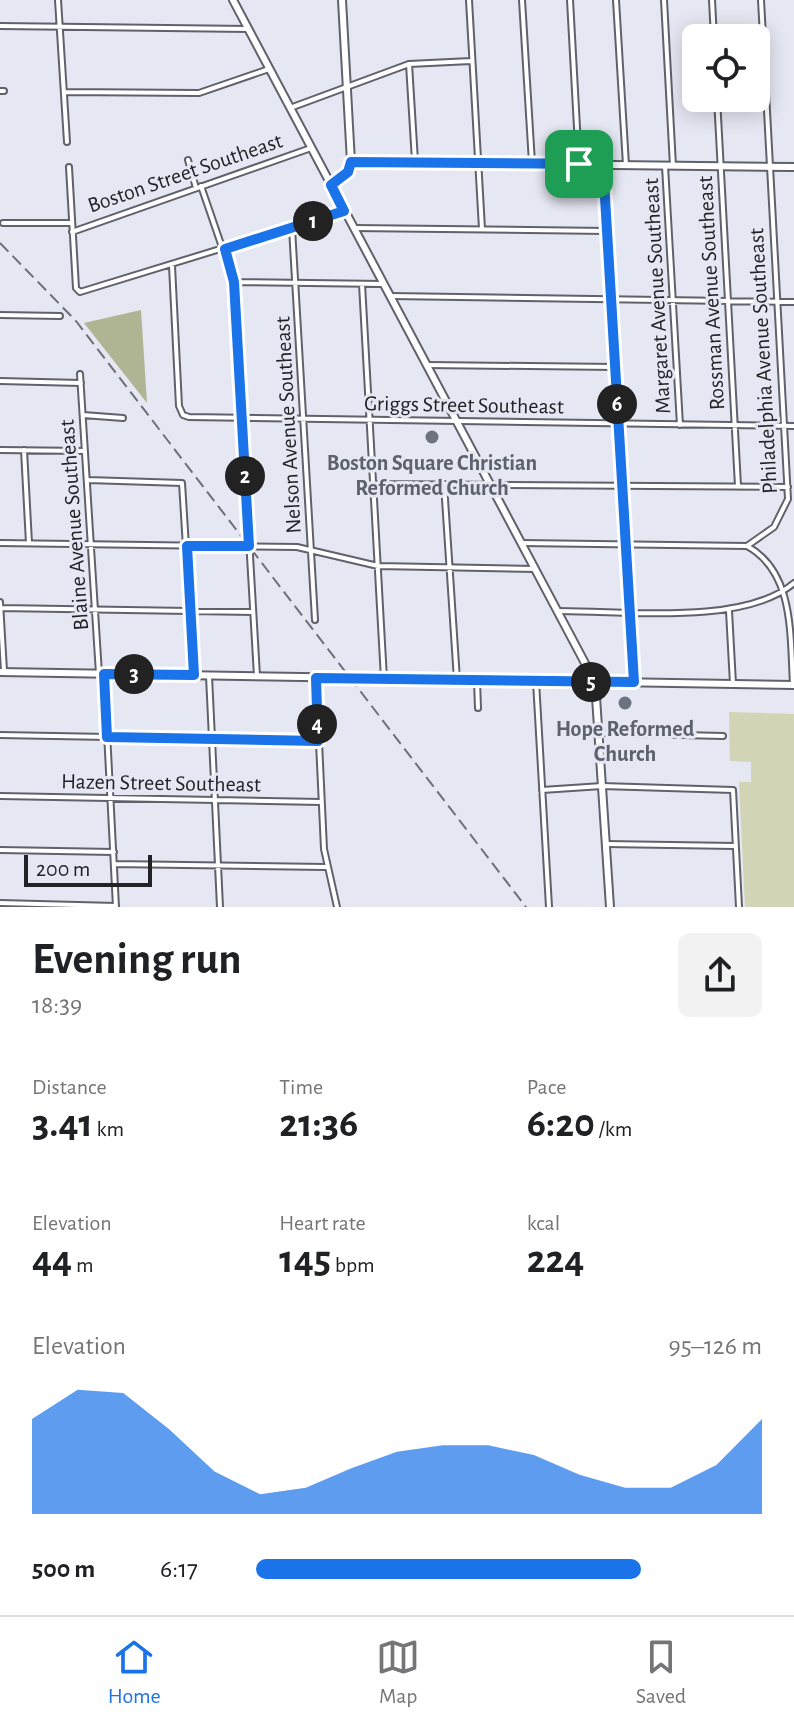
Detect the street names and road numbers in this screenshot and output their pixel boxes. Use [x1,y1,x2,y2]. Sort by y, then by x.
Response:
street label: Boston Street Southeast [85,129,285,217]
street label: Rossman Avenue Southeast [694,175,728,411]
street label: Margaret Avenue Southeast [640,178,674,414]
street label: Philadelphia Avenue Southeast [745,228,781,494]
street label: Nelson Avenue Southeast [271,316,305,534]
street label: Griggs Street Southeast [364,392,564,418]
street label: Blaine Avenue Southeast [56,419,92,631]
street label: Hazen Street Southeast [61,770,261,796]

